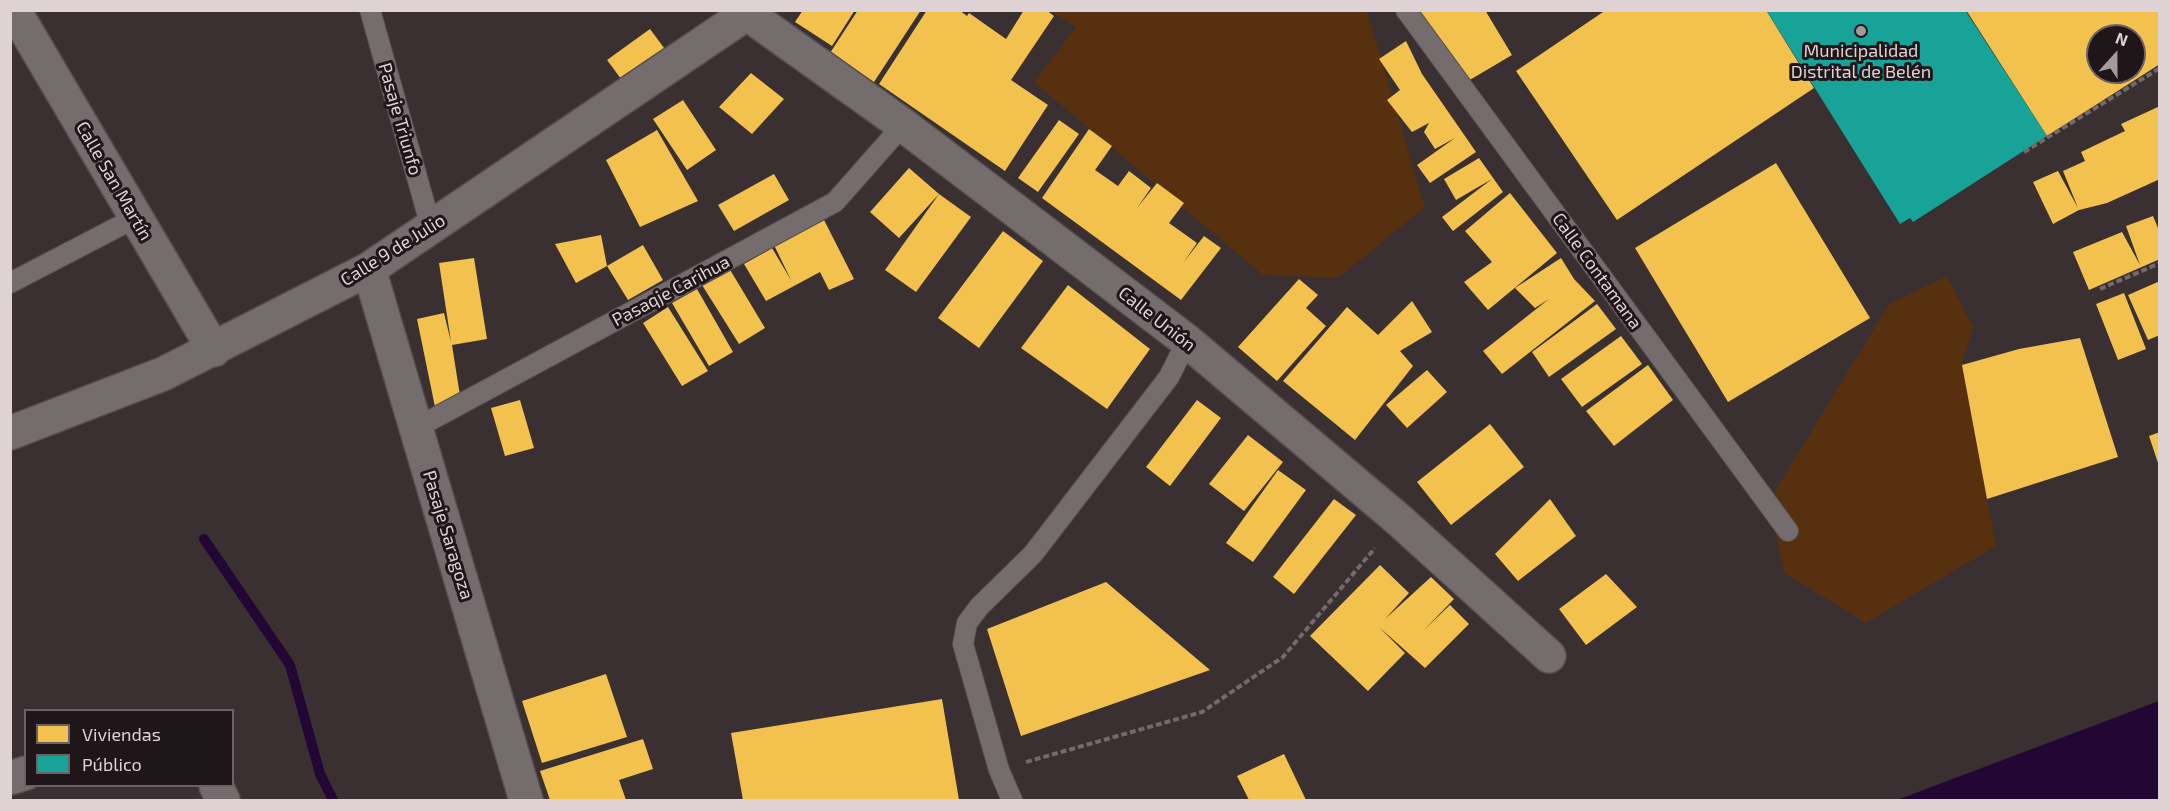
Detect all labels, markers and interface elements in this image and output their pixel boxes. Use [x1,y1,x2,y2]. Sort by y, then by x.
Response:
marker: Municipalidad Distrital de Belén [1854,24,1868,38]
north arrow [2086,24,2146,84]
text: N [2113,28,2131,50]
place label: Municipalidad Distrital de Belén [1791,40,1931,82]
street label: Pasaje Triunfo [374,60,426,178]
street label: Calle San Martín [71,118,157,244]
street label: Calle 9 de Julio [337,209,449,291]
street label: Calle Contamana [1548,209,1646,333]
street label: Pasaqje Carihua [608,251,734,331]
street label: Calle Unión [1114,282,1200,356]
street label: Pasaje Saragoza [418,468,478,602]
legend [24,709,234,787]
text: Viviendas [82,723,161,745]
text: Público [82,753,142,775]

